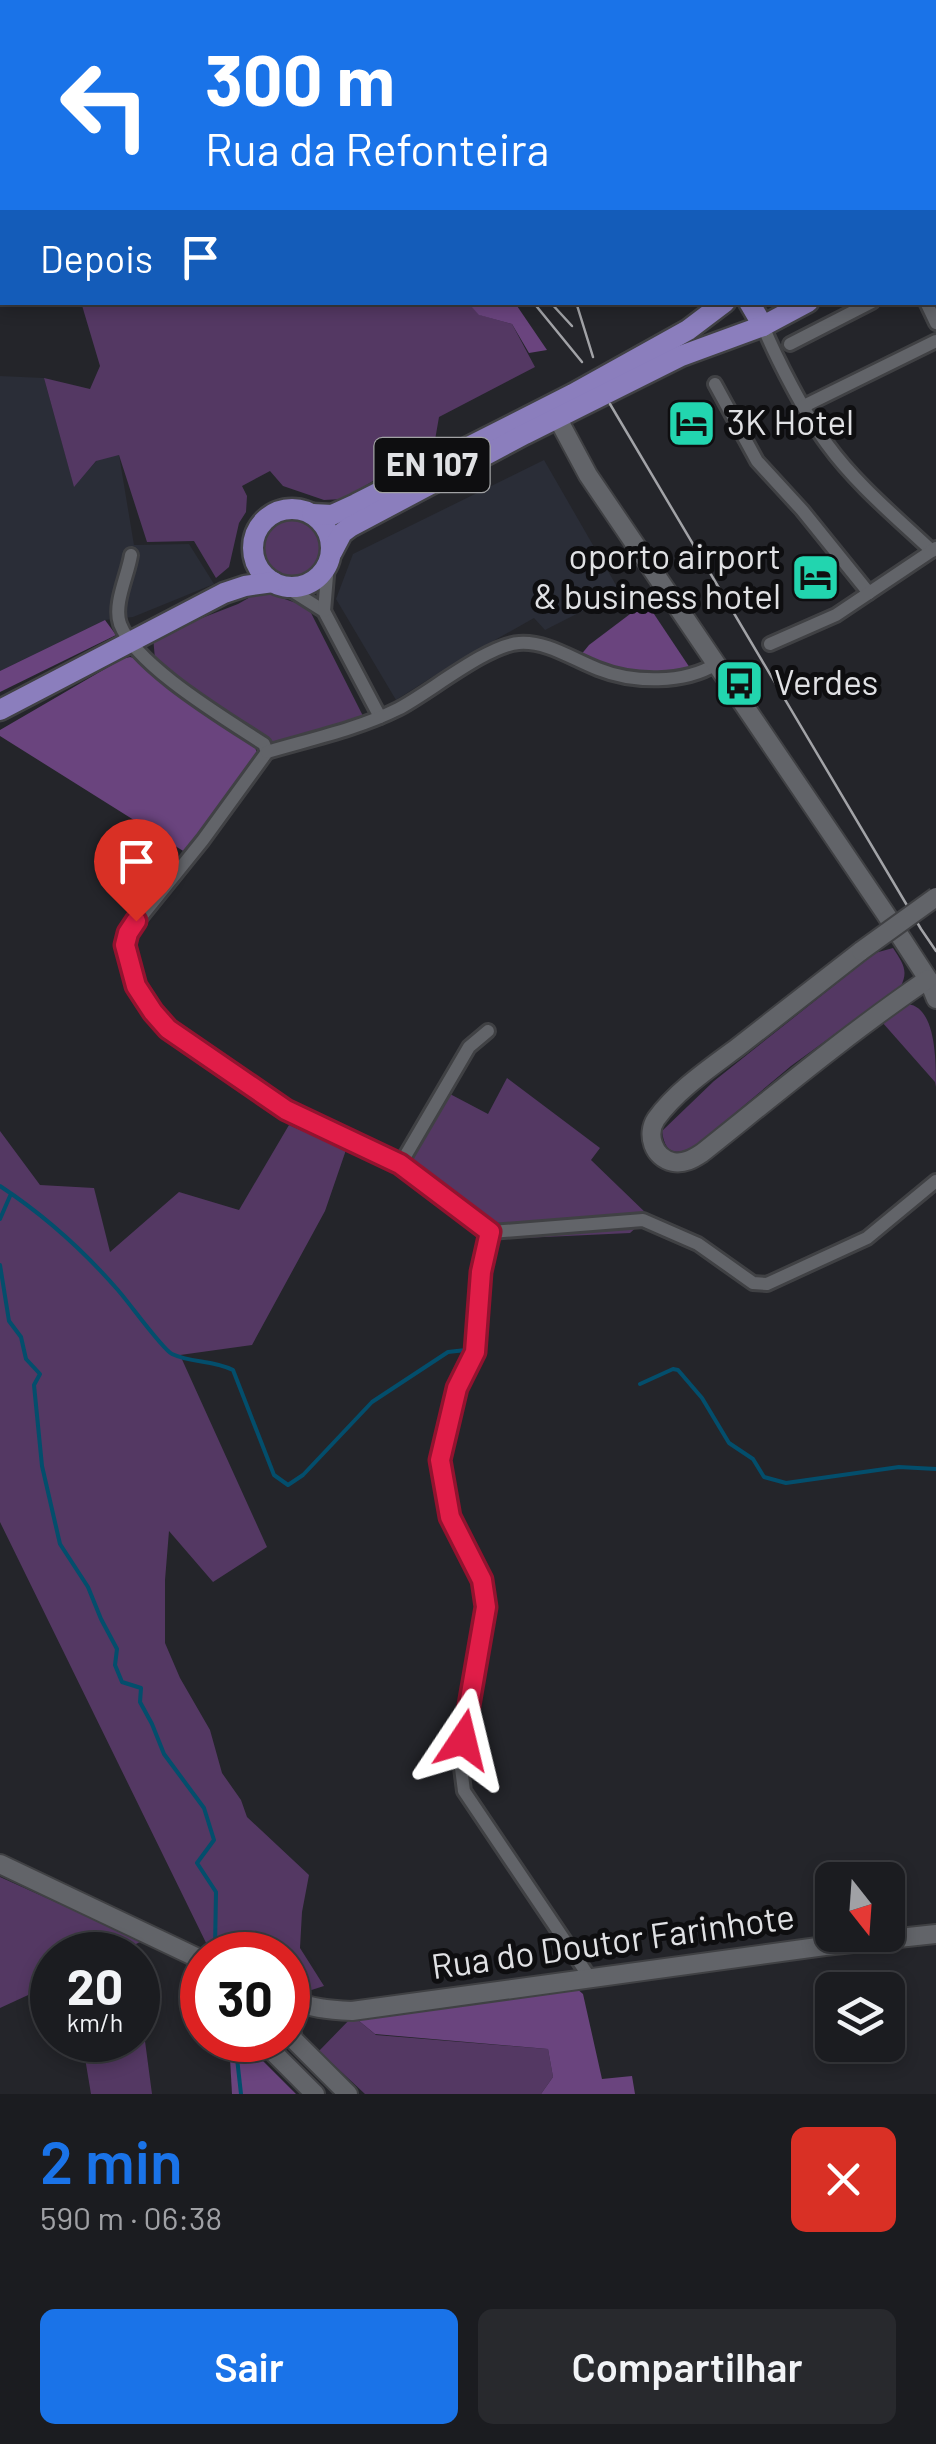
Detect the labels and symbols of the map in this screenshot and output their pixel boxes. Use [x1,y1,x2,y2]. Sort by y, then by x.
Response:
hotel icon: 3K Hotel [666,397,718,449]
place label: 3K Hotel [727,400,854,442]
road number: EN 107 [374,438,490,492]
place label: oporto airport & business hotel [534,534,781,616]
hotel icon: oporto airport & business hotel [790,551,842,603]
bus stop icon: Verdes [713,657,765,709]
place label: Verdes [774,660,878,702]
pin [94,819,179,922]
position arrow [411,1688,515,1792]
north arrow [815,1862,905,1952]
street label: Rua do Doutor Farinhote [428,1894,797,1986]
speed limit sign: 30 [180,1932,310,2062]

